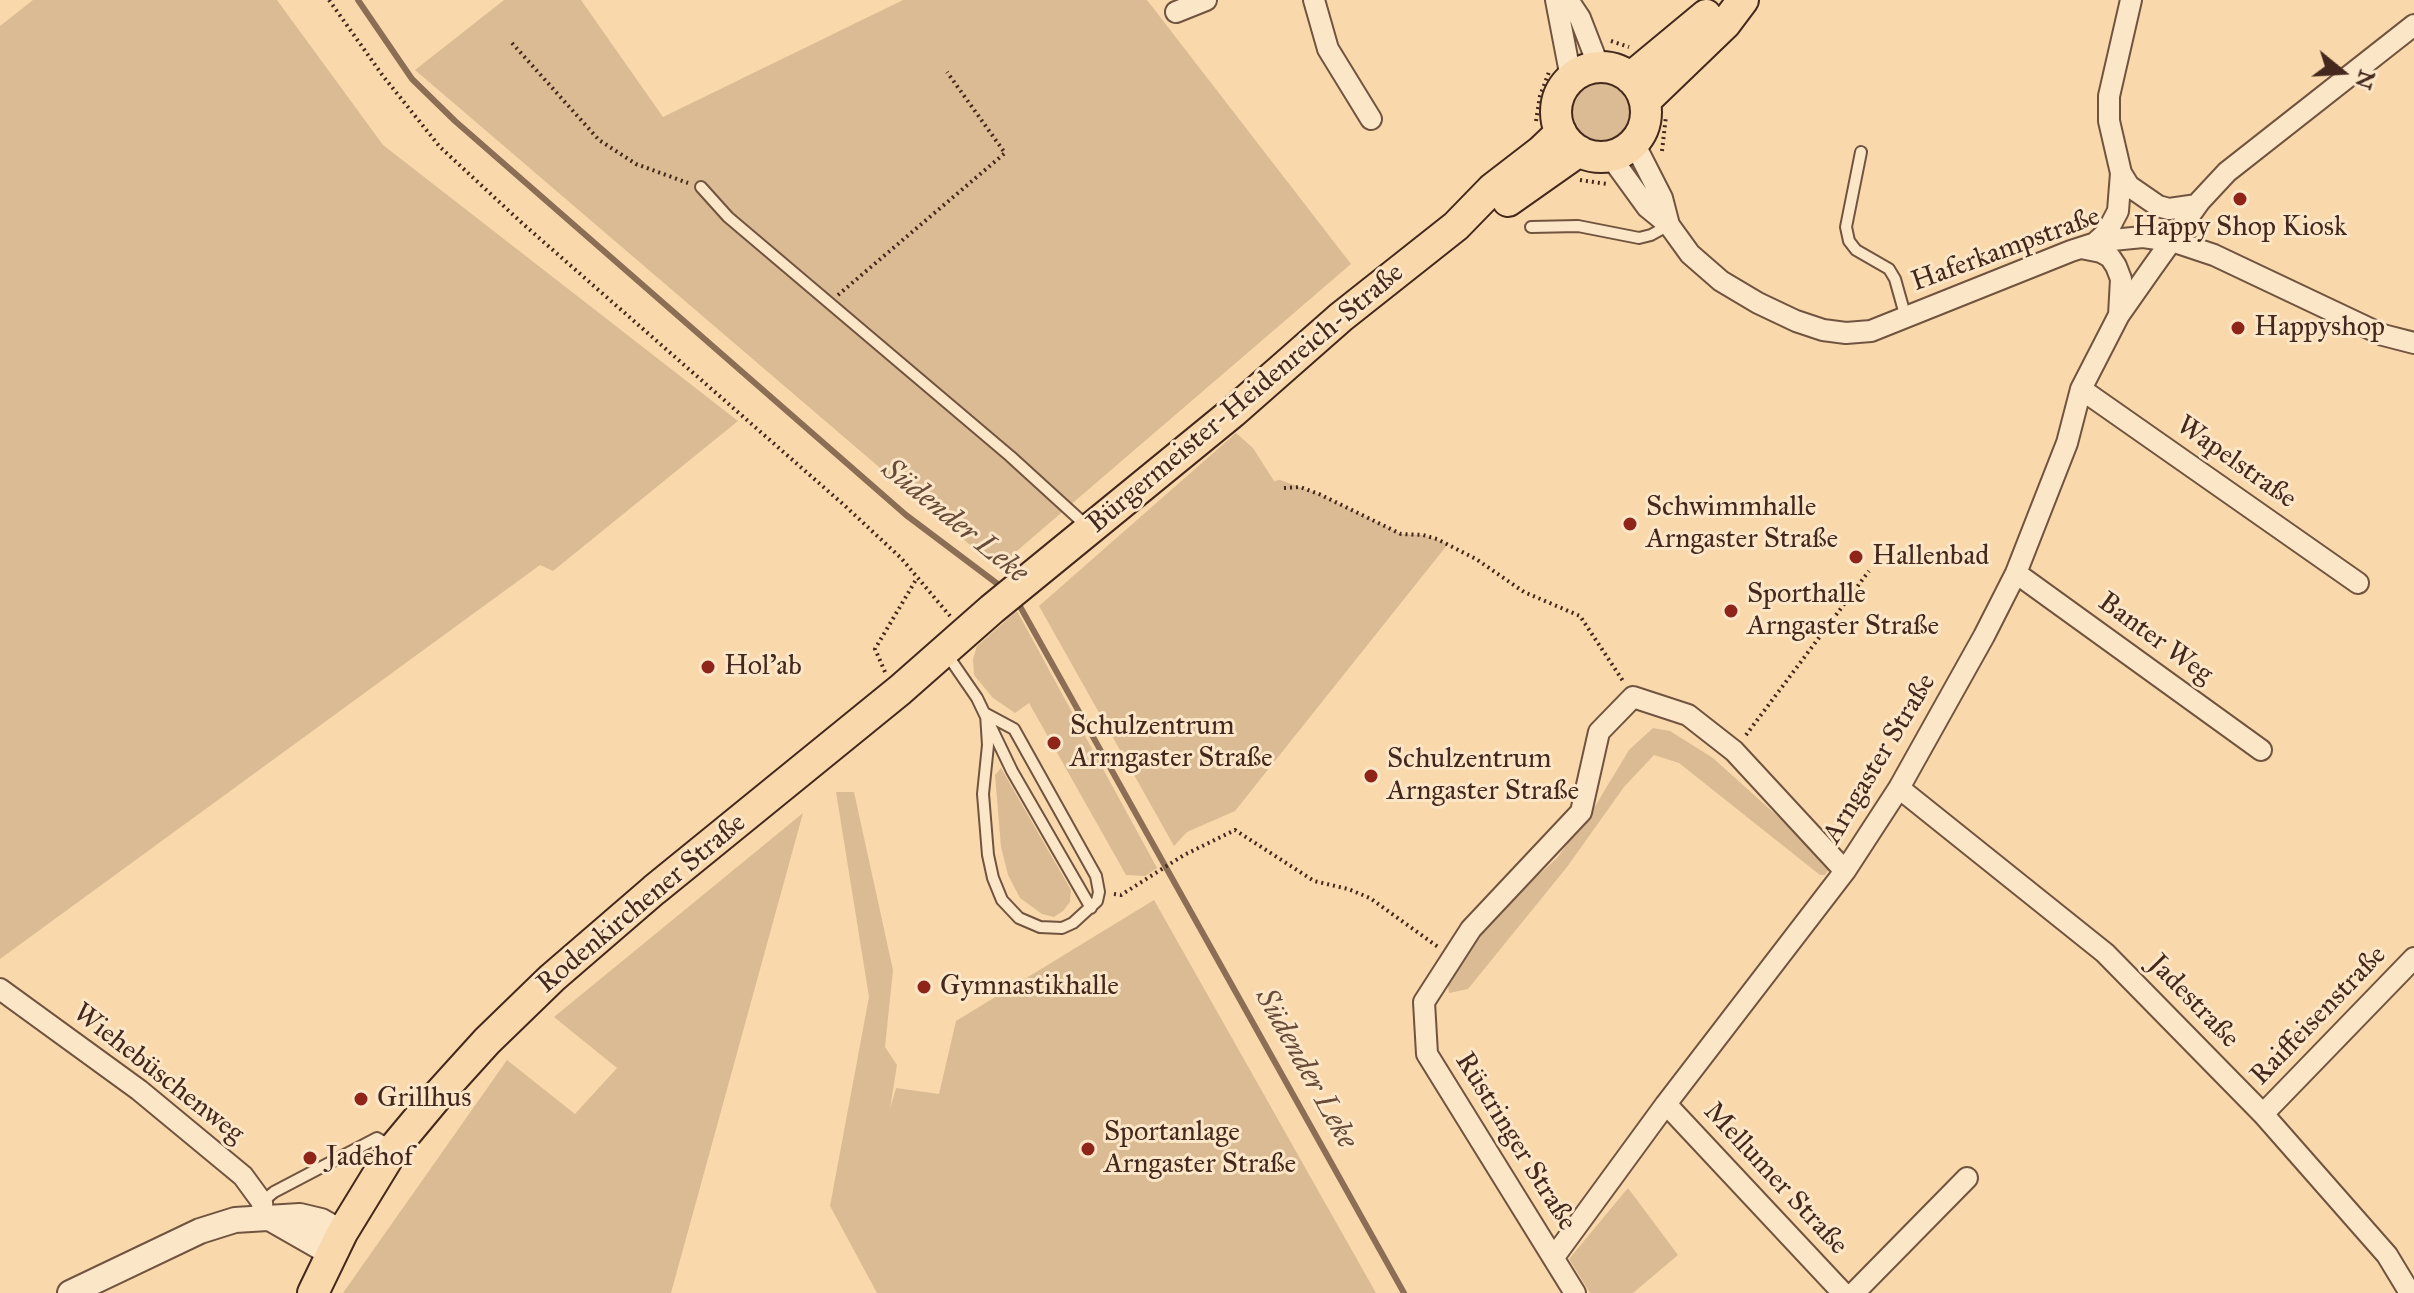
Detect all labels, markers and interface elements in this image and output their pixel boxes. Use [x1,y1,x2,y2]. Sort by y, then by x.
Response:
north arrow [2302,32,2382,112]
text: N [2350,67,2381,93]
marker: Happy Shop Kiosk [2231,190,2249,208]
street label: Haferkampstraße [1907,200,2105,300]
place label: Happy Shop Kiosk [2133,211,2347,245]
street label: Bürgermeister-Heidenreich-Straße [1081,257,1411,541]
place label: Happyshop [2254,311,2385,345]
marker: Happyshop [2229,319,2247,337]
street label: Wapelstraße [2169,409,2303,517]
water label: Südender Leke [874,452,1034,592]
place label: Schwimmhalle Arngaster Straße [1646,491,1838,557]
marker: Schwimmhalle Arngaster Straße [1621,515,1639,533]
place label: Hallenbad [1872,540,1989,574]
marker: Hallenbad [1847,548,1865,566]
place label: Sporthalle Arngaster Straße [1747,578,1939,644]
street label: Banter Weg [2091,586,2219,692]
marker: Sporthalle Arngaster Straße [1722,602,1740,620]
place label: Hol'ab [724,650,802,684]
marker: Hol'ab [699,658,717,676]
street label: Arngaster Straße [1816,668,1944,850]
place label: Schulzentrum Arrngaster Straße [1070,710,1273,776]
marker: Schulzentrum Arrngaster Straße [1045,734,1063,752]
place label: Schulzentrum Arngaster Straße [1387,743,1579,809]
marker: Schulzentrum Arngaster Straße [1362,767,1380,785]
street label: Rodenkirchener Straße [531,807,753,1001]
street label: Raiffeisenstraße [2244,939,2394,1093]
street label: Jadestraße [2140,948,2246,1056]
place label: Gymnastikhalle [940,970,1119,1004]
marker: Gymnastikhalle [915,978,933,996]
water label: Südender Leke [1246,983,1364,1155]
street label: Wiehebüschenweg [66,997,250,1151]
street label: Rüstringer Straße [1447,1047,1583,1237]
place label: Grillhus [377,1082,471,1116]
marker: Grillhus [352,1090,370,1108]
street label: Mellumer Straße [1696,1096,1854,1262]
place label: Sportanlage Arngaster Straße [1104,1116,1296,1182]
marker: Sportanlage Arngaster Straße [1079,1140,1097,1158]
place label: Jadehof [326,1141,413,1175]
marker: Jadehof [301,1149,319,1167]

